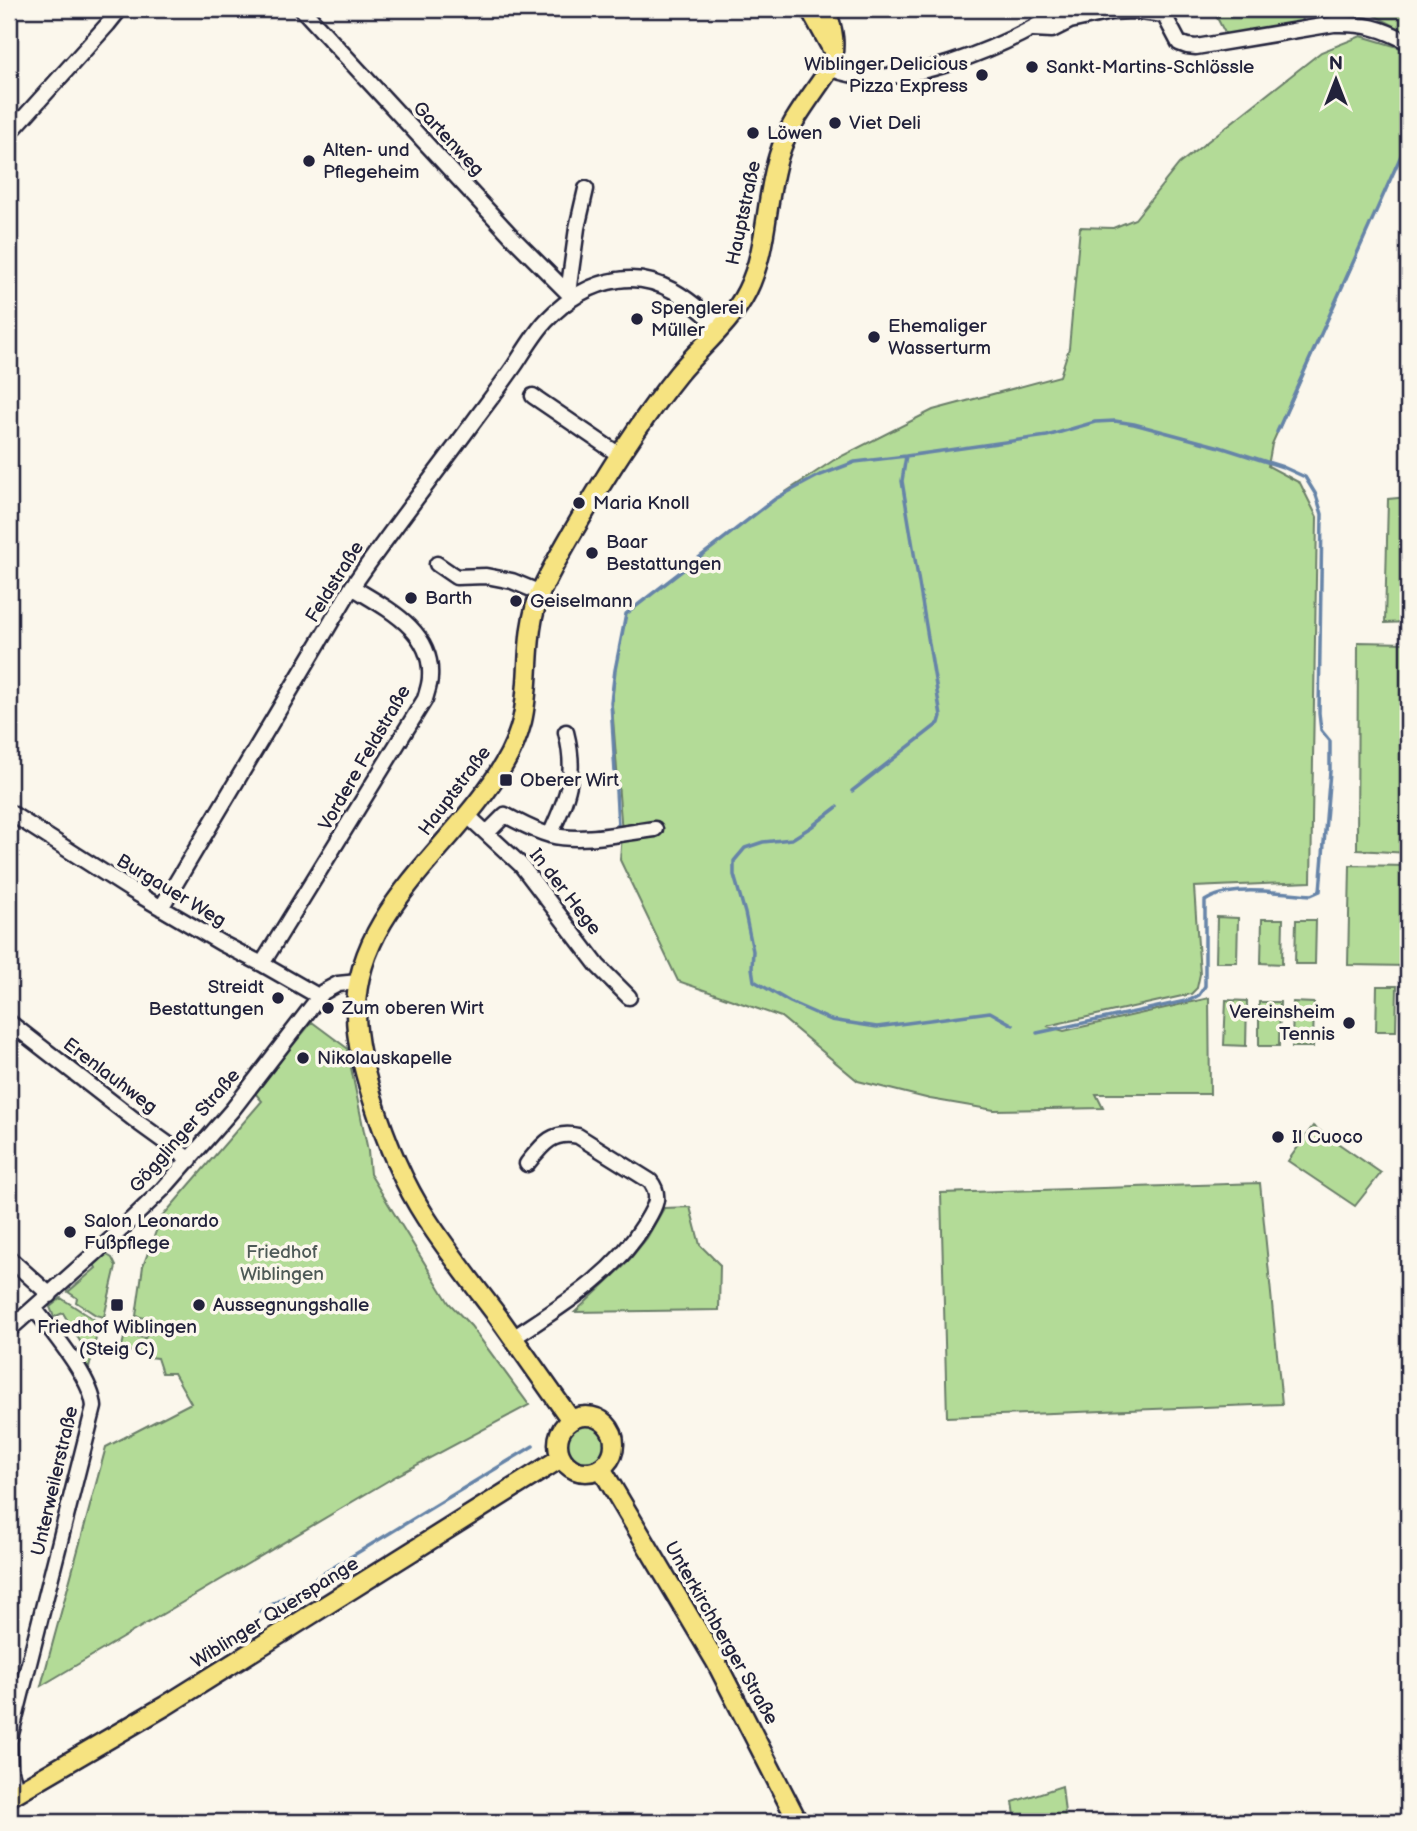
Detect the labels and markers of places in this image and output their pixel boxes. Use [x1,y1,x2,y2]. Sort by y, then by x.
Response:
place label: Wiblinger Delicious Pizza Express [804,53,968,98]
place label: Sankt-Martins-Schlössle [1046,56,1254,79]
marker: Sankt-Martins-Schlössle [1024,59,1040,75]
marker: Wiblinger Delicious Pizza Express [974,67,990,83]
place label: Viet Deli [849,112,921,135]
marker: Viet Deli [827,115,843,131]
place label: Löwen [767,122,823,145]
marker: Löwen [745,125,761,141]
place label: Alten- und Pflegeheim [323,139,419,184]
marker: Alten- und Pflegeheim [301,153,317,169]
place label: Spenglerei Müller [651,297,744,342]
marker: Spenglerei Müller [629,311,645,327]
place label: Ehemaliger Wasserturm [888,315,991,360]
marker: Ehemaliger Wasserturm [866,329,882,345]
place label: Maria Knoll [593,492,690,515]
marker: Maria Knoll [571,495,587,511]
place label: Baar Bestattungen [606,531,722,576]
marker: Baar Bestattungen [584,545,600,561]
place label: Barth [425,587,472,610]
marker: Barth [403,590,419,606]
place label: Geiselmann [530,590,633,613]
marker: Geiselmann [508,593,524,609]
place label: Oberer Wirt [520,769,619,792]
marker: Oberer Wirt [498,772,514,788]
place label: Streidt Bestattungen [148,976,264,1021]
marker: Streidt Bestattungen [270,990,286,1006]
place label: Zum oberen Wirt [341,997,484,1020]
marker: Zum oberen Wirt [320,1000,336,1016]
place label: Vereinsheim Tennis [1229,1001,1335,1046]
marker: Vereinsheim Tennis [1341,1015,1357,1031]
place label: Nikolauskapelle [317,1047,452,1070]
marker: Nikolauskapelle [295,1050,311,1066]
place label: Il Cuoco [1292,1126,1363,1149]
marker: Il Cuoco [1270,1129,1286,1145]
place label: Salon Leonardo Fußpflege [84,1210,219,1255]
marker: Salon Leonardo Fußpflege [62,1224,78,1240]
place label: Aussegnungshalle [213,1294,369,1317]
marker: Friedhof Wiblingen (Steig C) [109,1297,125,1313]
marker: Aussegnungshalle [191,1297,207,1313]
place label: Friedhof Wiblingen (Steig C) [37,1316,197,1361]

